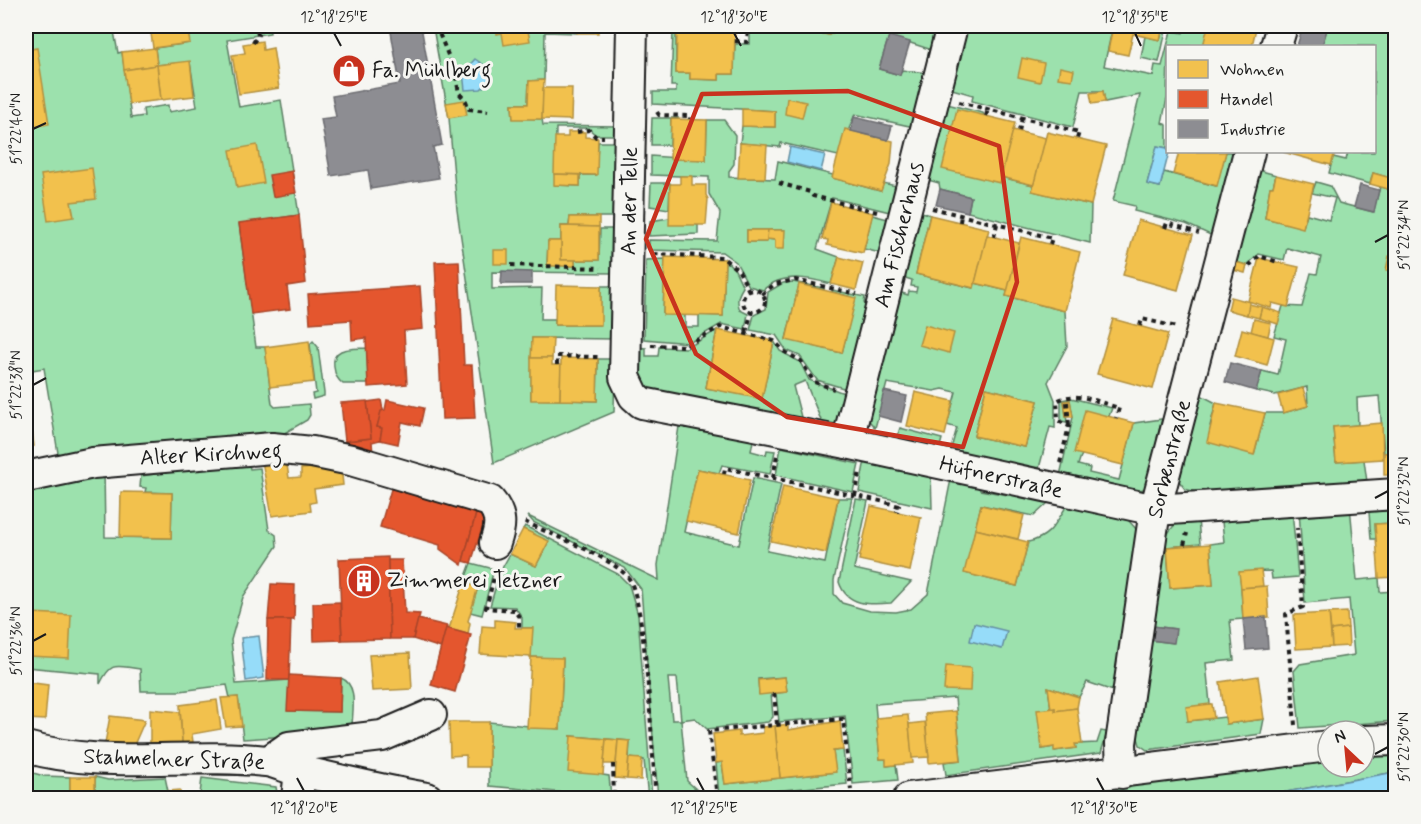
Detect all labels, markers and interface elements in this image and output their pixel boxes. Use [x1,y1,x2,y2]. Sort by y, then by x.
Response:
text: 12°18'25"E [300,8,368,28]
text: 12°18'30"E [700,8,768,28]
text: 12°18'35"E [1102,8,1169,28]
legend [1166,45,1376,153]
shop icon: Fa. Mühlberg [331,53,367,89]
place label: Fa. Mühlberg [372,57,491,88]
text: Wohnen [1220,58,1284,82]
text: Handel [1220,88,1273,112]
text: 51°22'40"N [7,93,27,165]
text: Industrie [1220,118,1286,142]
street label: An der Telle [615,146,645,256]
street label: Am Fischerhaus [868,159,932,311]
text: 51°22'34"N [1395,200,1415,270]
text: 51°22'38"N [7,350,27,420]
street label: Sorbenstraße [1142,396,1198,521]
street label: Alter Kirchweg [139,437,283,476]
street label: Hüfnerstraße [937,450,1066,506]
text: 51°22'32"N [1395,456,1415,526]
building icon: Zimmerei Tetzner [346,563,382,599]
place label: Zimmerei Tetzner [387,567,562,595]
text: 51°22'36"N [7,606,27,676]
text: 51°22'30"N [1395,712,1415,782]
north arrow [1316,719,1376,779]
text: N [1331,725,1349,749]
street label: Stahmelner Straße [83,743,266,777]
text: 12°18'20"E [270,799,338,819]
text: 12°18'25"E [670,799,738,819]
text: 12°18'30"E [1070,799,1138,819]

